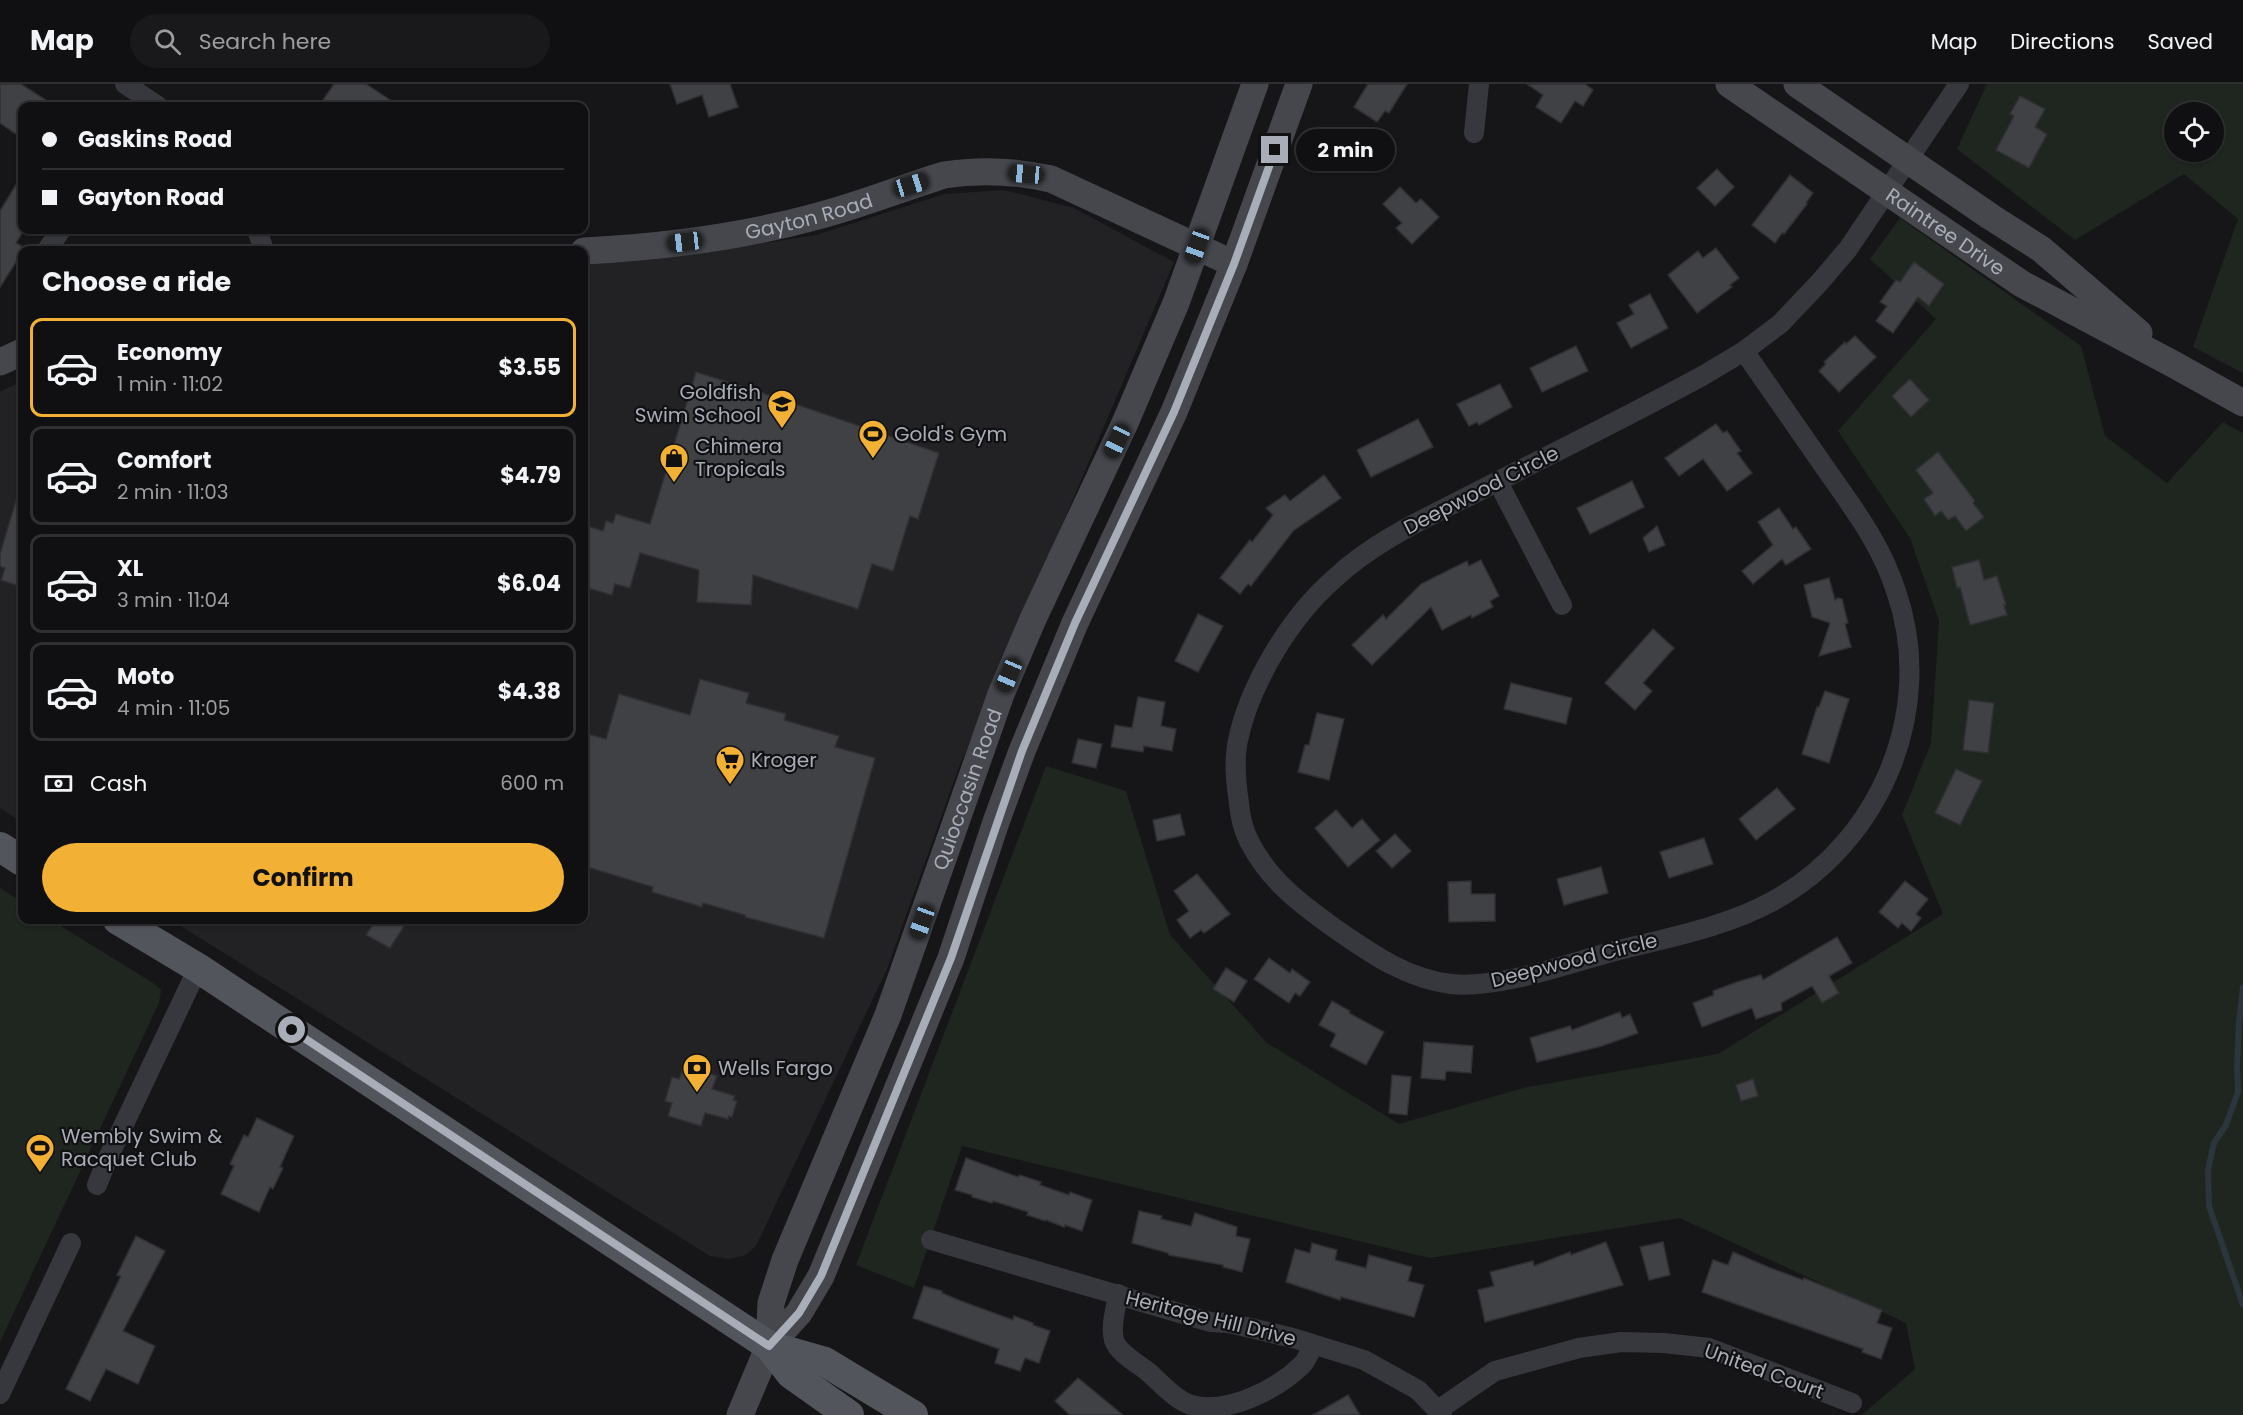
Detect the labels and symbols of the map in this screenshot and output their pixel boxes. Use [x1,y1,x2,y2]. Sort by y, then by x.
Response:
callout: 2 min [1296,129,1395,171]
route end [1261,136,1288,163]
car [1007,163,1045,185]
car [891,171,931,199]
street label: Raintree Drive [1880,181,2010,282]
street label: Gayton Road [743,186,876,246]
car [1182,226,1212,266]
car [666,231,704,253]
place label: Goldfish Swim School [635,378,761,429]
school or university icon: Goldfish Swim School [766,388,798,430]
sports icon: Gold's Gym [857,418,889,460]
place label: Gold's Gym [894,420,1007,448]
car [1101,421,1133,461]
place label: Chimera Tropicals [695,432,786,483]
street label: Deepwood Circle [1399,439,1563,541]
shop icon: Chimera Tropicals [658,442,690,484]
car [994,655,1024,695]
street label: Quioccasin Road [926,705,1009,874]
supermarket icon: Kroger [714,744,746,786]
place label: Kroger [751,746,817,774]
car [907,902,937,942]
street label: Deepwood Circle [1488,926,1660,994]
route start [278,1016,305,1043]
bank icon: Wells Fargo [681,1052,713,1094]
place label: Wells Fargo [718,1054,833,1082]
place label: Wembly Swim & Racquet Club [61,1122,223,1173]
sports icon: Wembly Swim & Racquet Club [24,1132,56,1174]
street label: Heritage Hill Drive [1123,1283,1299,1353]
street label: United Court [1700,1336,1828,1406]

